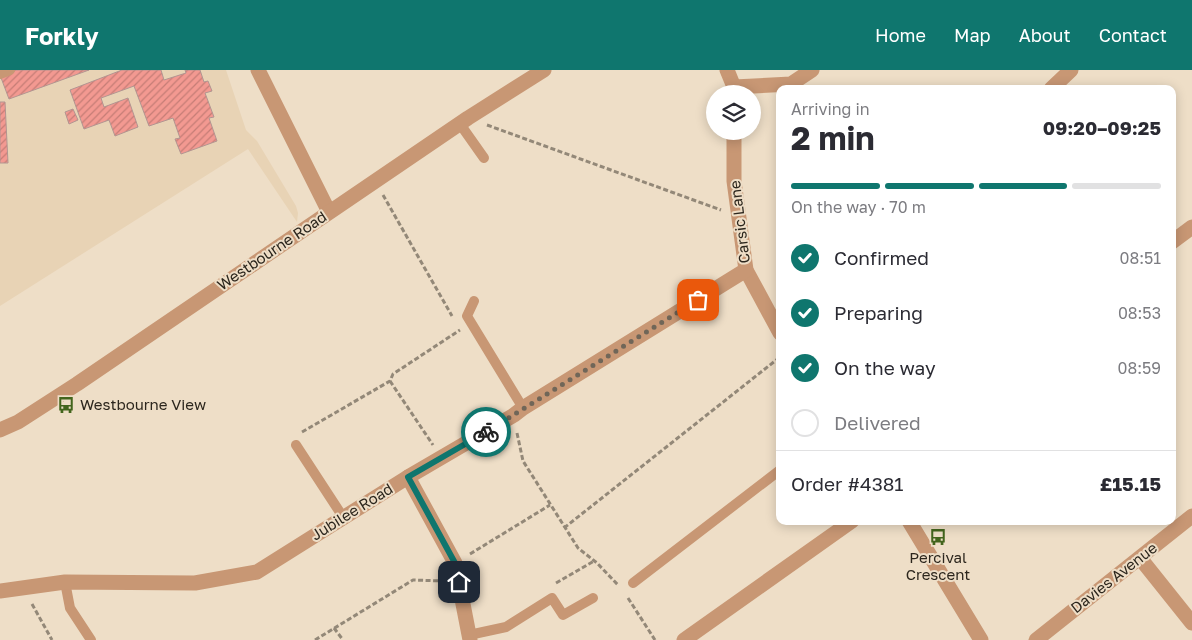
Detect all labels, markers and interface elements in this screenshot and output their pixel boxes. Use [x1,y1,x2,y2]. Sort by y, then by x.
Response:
text: Forkly [25,21,99,50]
text: Home [875,24,926,46]
text: Map [954,24,991,46]
text: About [1019,24,1071,46]
text: Contact [1099,24,1167,46]
map controls [706,85,761,140]
button: layers [706,85,761,140]
text: Arriving in [791,99,870,119]
text: 09:20–09:25 [1043,116,1161,139]
text: 2 min [791,119,875,157]
street label: Carsic Lane [725,179,753,265]
text: On the way · 70 m [791,197,926,217]
street label: Westbourne Road [213,207,330,293]
icon: check [791,244,819,272]
text: Confirmed [834,246,929,269]
text: 08:51 [1119,248,1161,268]
pin [677,279,719,321]
icon: bag [684,286,712,314]
icon: check [791,299,819,327]
text: Preparing [834,301,923,324]
text: 08:53 [1118,303,1161,323]
icon: check [791,354,819,382]
text: On the way [834,356,936,379]
text: 08:59 [1118,358,1161,378]
bus stop icon: Westbourne View [56,395,76,415]
place label: Westbourne View [80,395,206,413]
courier [461,407,511,457]
text: Delivered [834,411,921,434]
icon: bike [472,418,500,446]
text: Order #4381 [791,472,904,495]
text: £15.15 [1100,472,1161,495]
street label: Jubilee Road [307,479,396,543]
bus stop icon: Percival Crescent [928,527,948,547]
street label: Davies Avenue [1067,538,1160,616]
place label: Percival Crescent [906,548,970,583]
pin [438,561,480,603]
icon: home [445,568,473,596]

